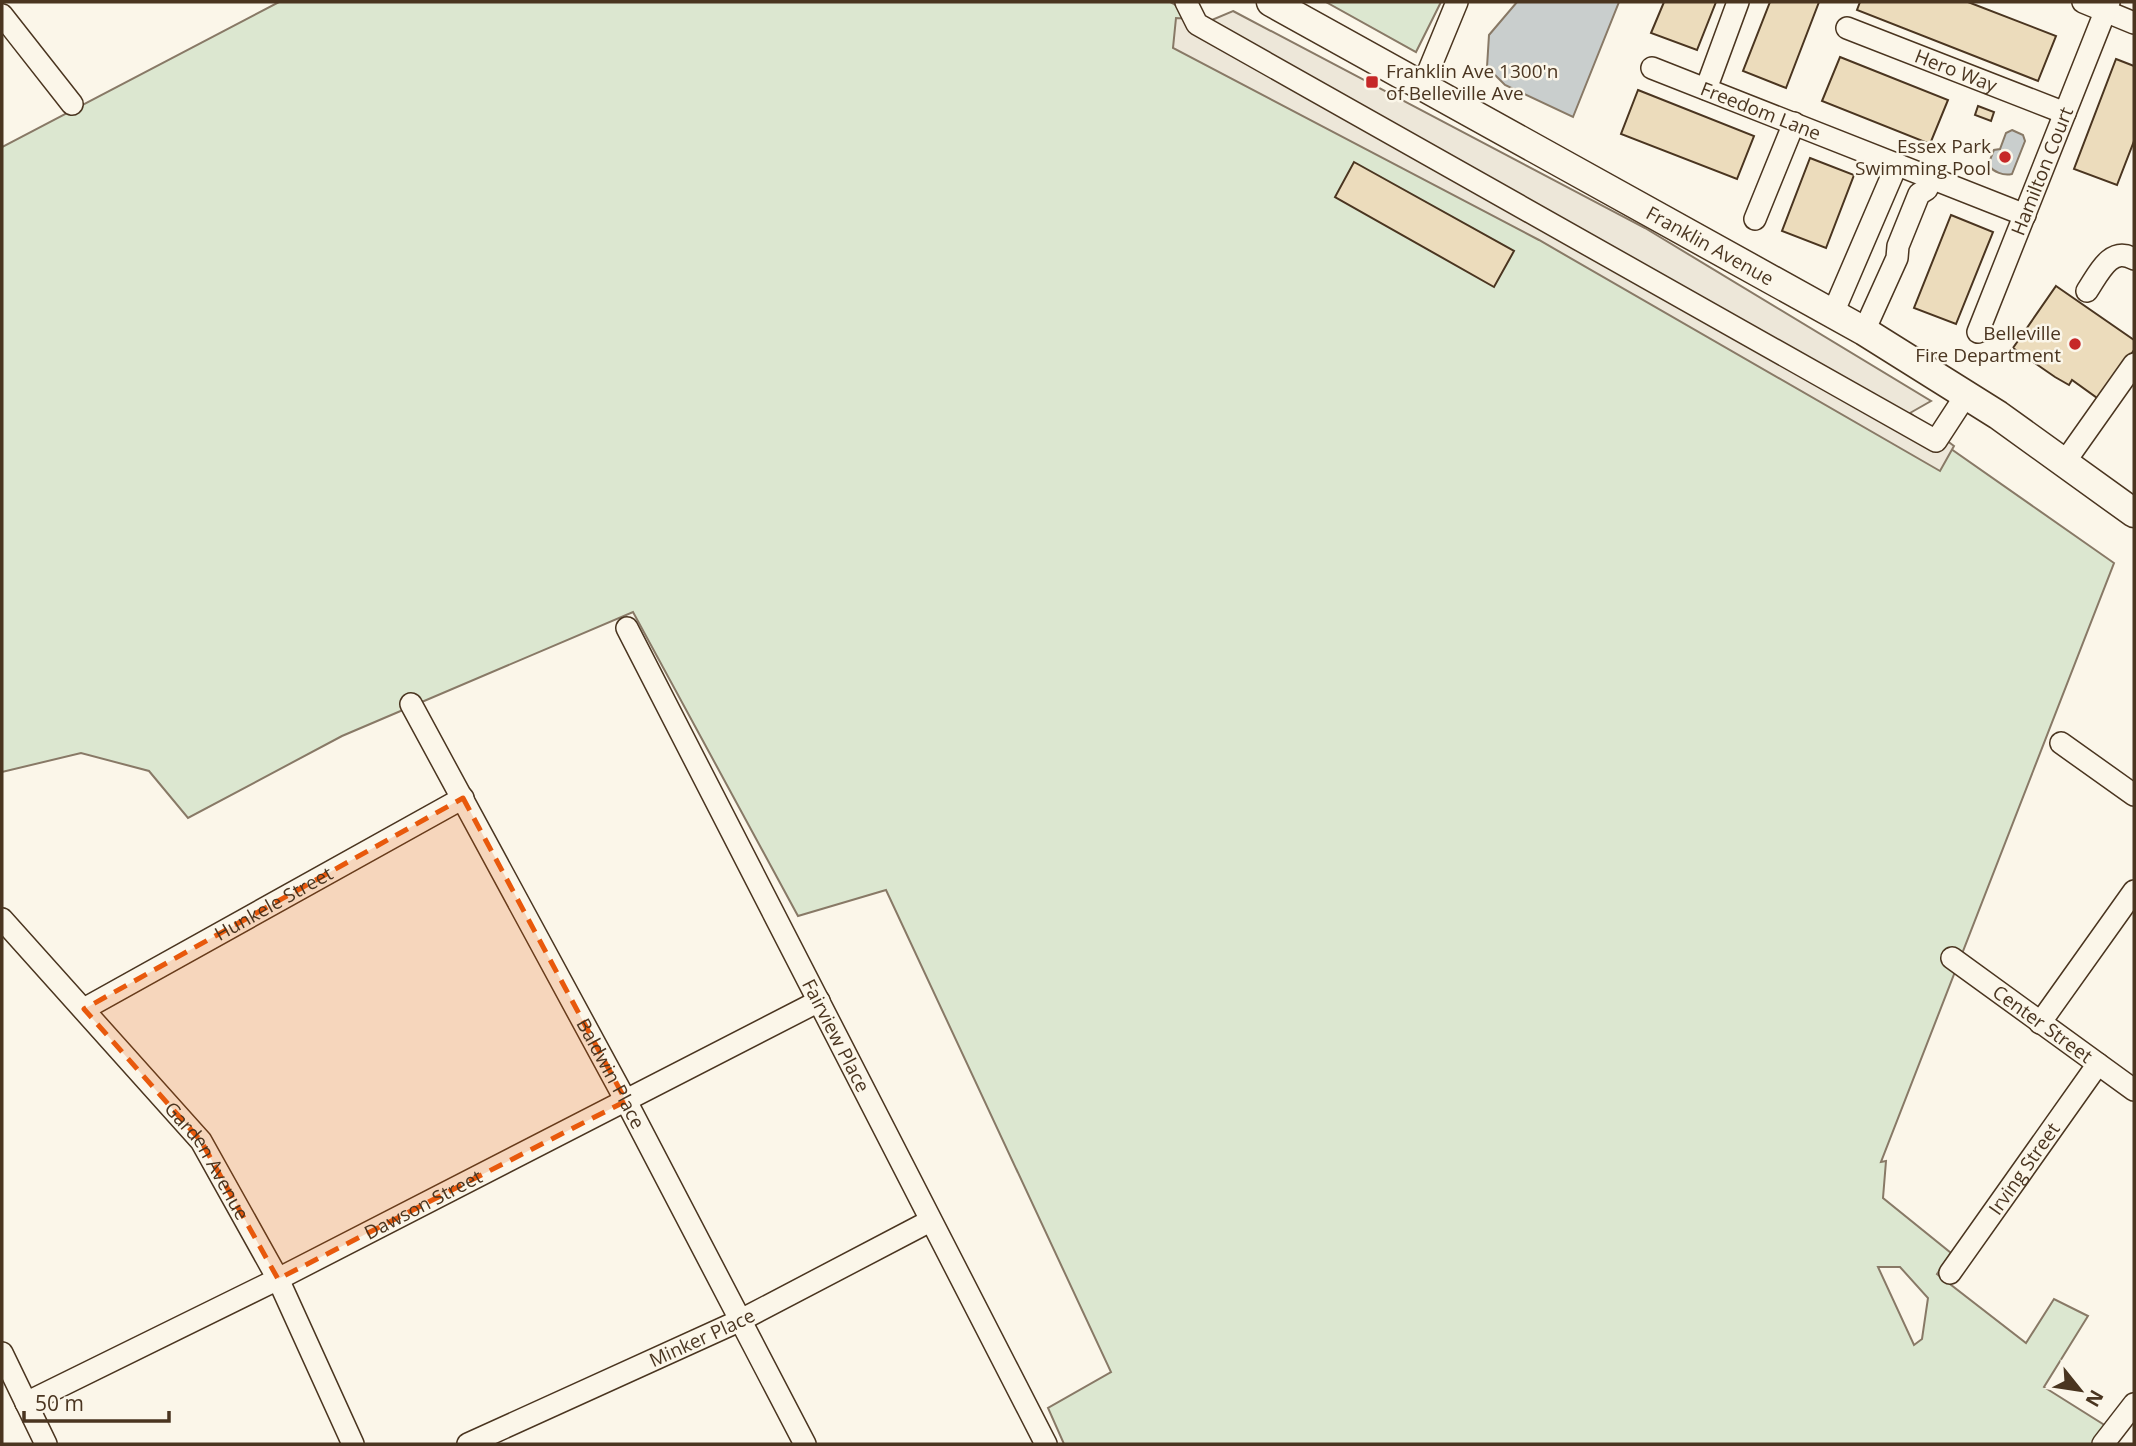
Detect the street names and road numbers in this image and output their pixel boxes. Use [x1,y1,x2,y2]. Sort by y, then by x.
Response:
street label: Hero Way [1911,43,2001,98]
street label: Freedom Lane [1697,75,1825,146]
street label: Hamilton Court [2005,103,2079,239]
street label: Franklin Avenue [1642,200,1778,291]
street label: Hunkele Street [210,860,338,947]
street label: Fairview Place [796,974,876,1097]
street label: Center Street [1987,979,2098,1069]
street label: Baldwin Place [571,1014,651,1133]
street label: Garden Avenue [159,1096,255,1225]
street label: Irving Street [1982,1117,2066,1220]
street label: Dawson Street [360,1163,487,1246]
street label: Minker Place [645,1302,759,1373]

